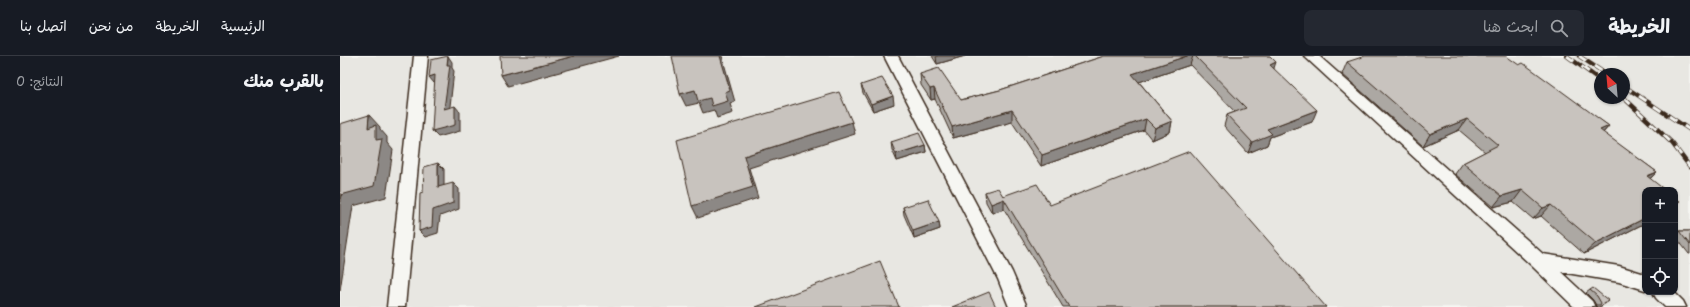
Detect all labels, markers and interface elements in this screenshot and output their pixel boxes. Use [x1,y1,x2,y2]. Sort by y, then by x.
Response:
search box [1304,10,1584,46]
text: الخريطة [1608,14,1670,39]
text: اتصل بنا [20,17,67,35]
text: من نحن [89,17,133,35]
text: الخريطة [155,17,199,35]
text: الرئيسية [221,17,265,35]
text: ابحث هنا [1483,17,1538,37]
icon: search [1548,17,1570,39]
north arrow [1594,68,1630,104]
text: بالقرب منك [244,70,324,92]
text: النتائج: 0 [16,73,63,90]
map controls [1642,187,1678,295]
button: + [1642,187,1678,223]
button: − [1642,223,1678,259]
button: locate [1642,259,1678,295]

